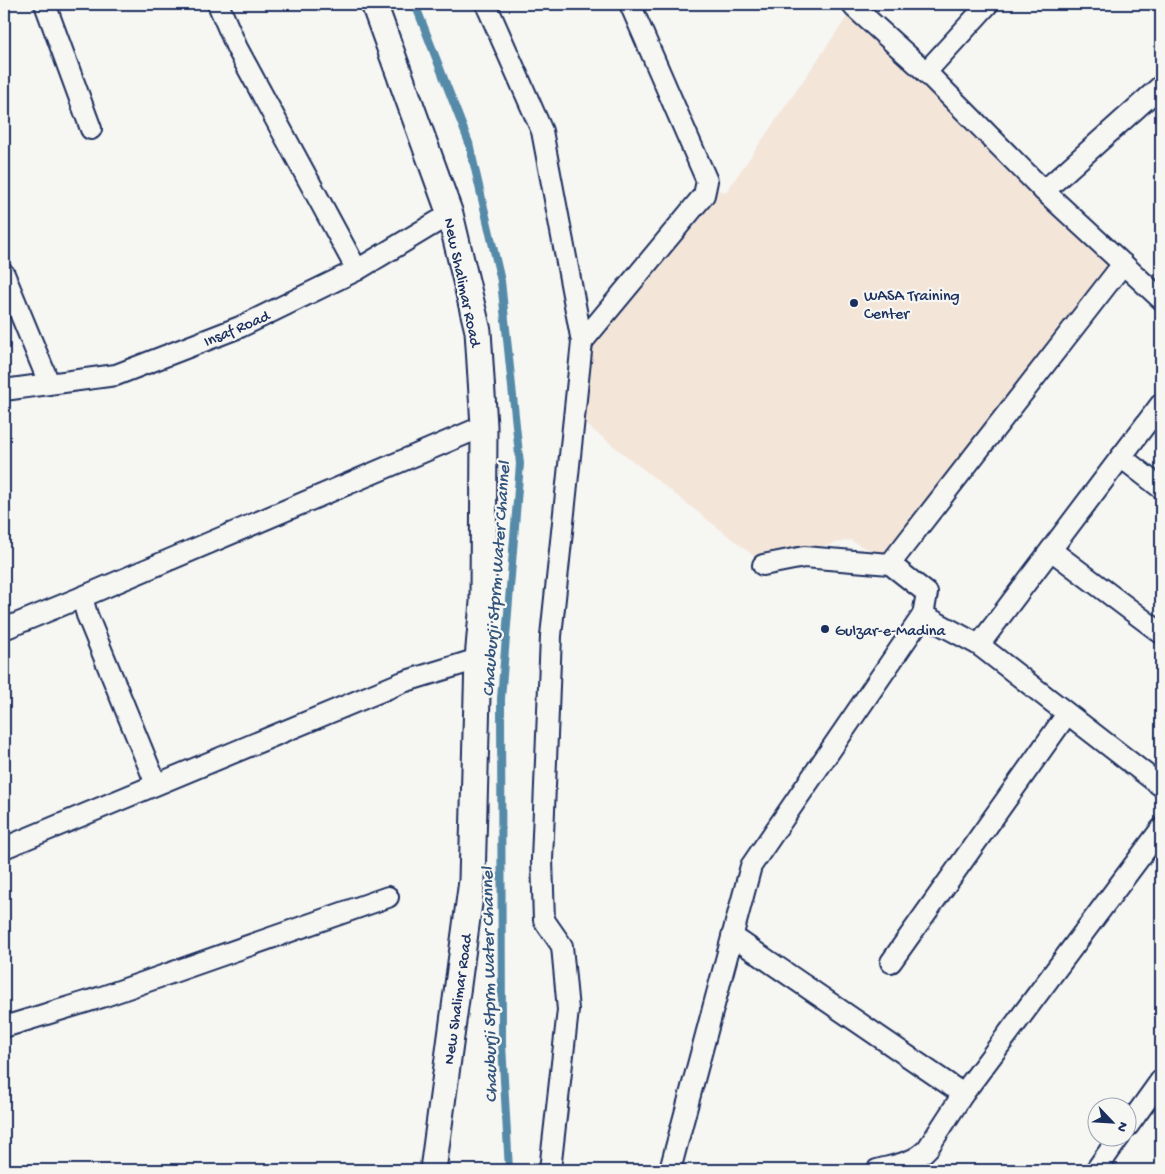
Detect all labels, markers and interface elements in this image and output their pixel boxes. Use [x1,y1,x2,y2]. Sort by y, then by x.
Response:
street label: New Shalimar Road [438,216,484,351]
place label: WASA Training Center [864,288,960,325]
marker: WASA Training Center [848,297,860,309]
street label: Insaf Road [202,307,275,353]
water label: Chauburji Stprm Water Channel [479,460,516,698]
marker: Gulzar-e-Madina [819,623,831,635]
place label: Gulzar-e-Madina [835,623,946,642]
water label: Chauburji Stprm Water Channel [478,866,503,1103]
street label: New Shalimar Road [441,931,478,1066]
north arrow [1088,1096,1138,1146]
text: N [1112,1119,1131,1134]

